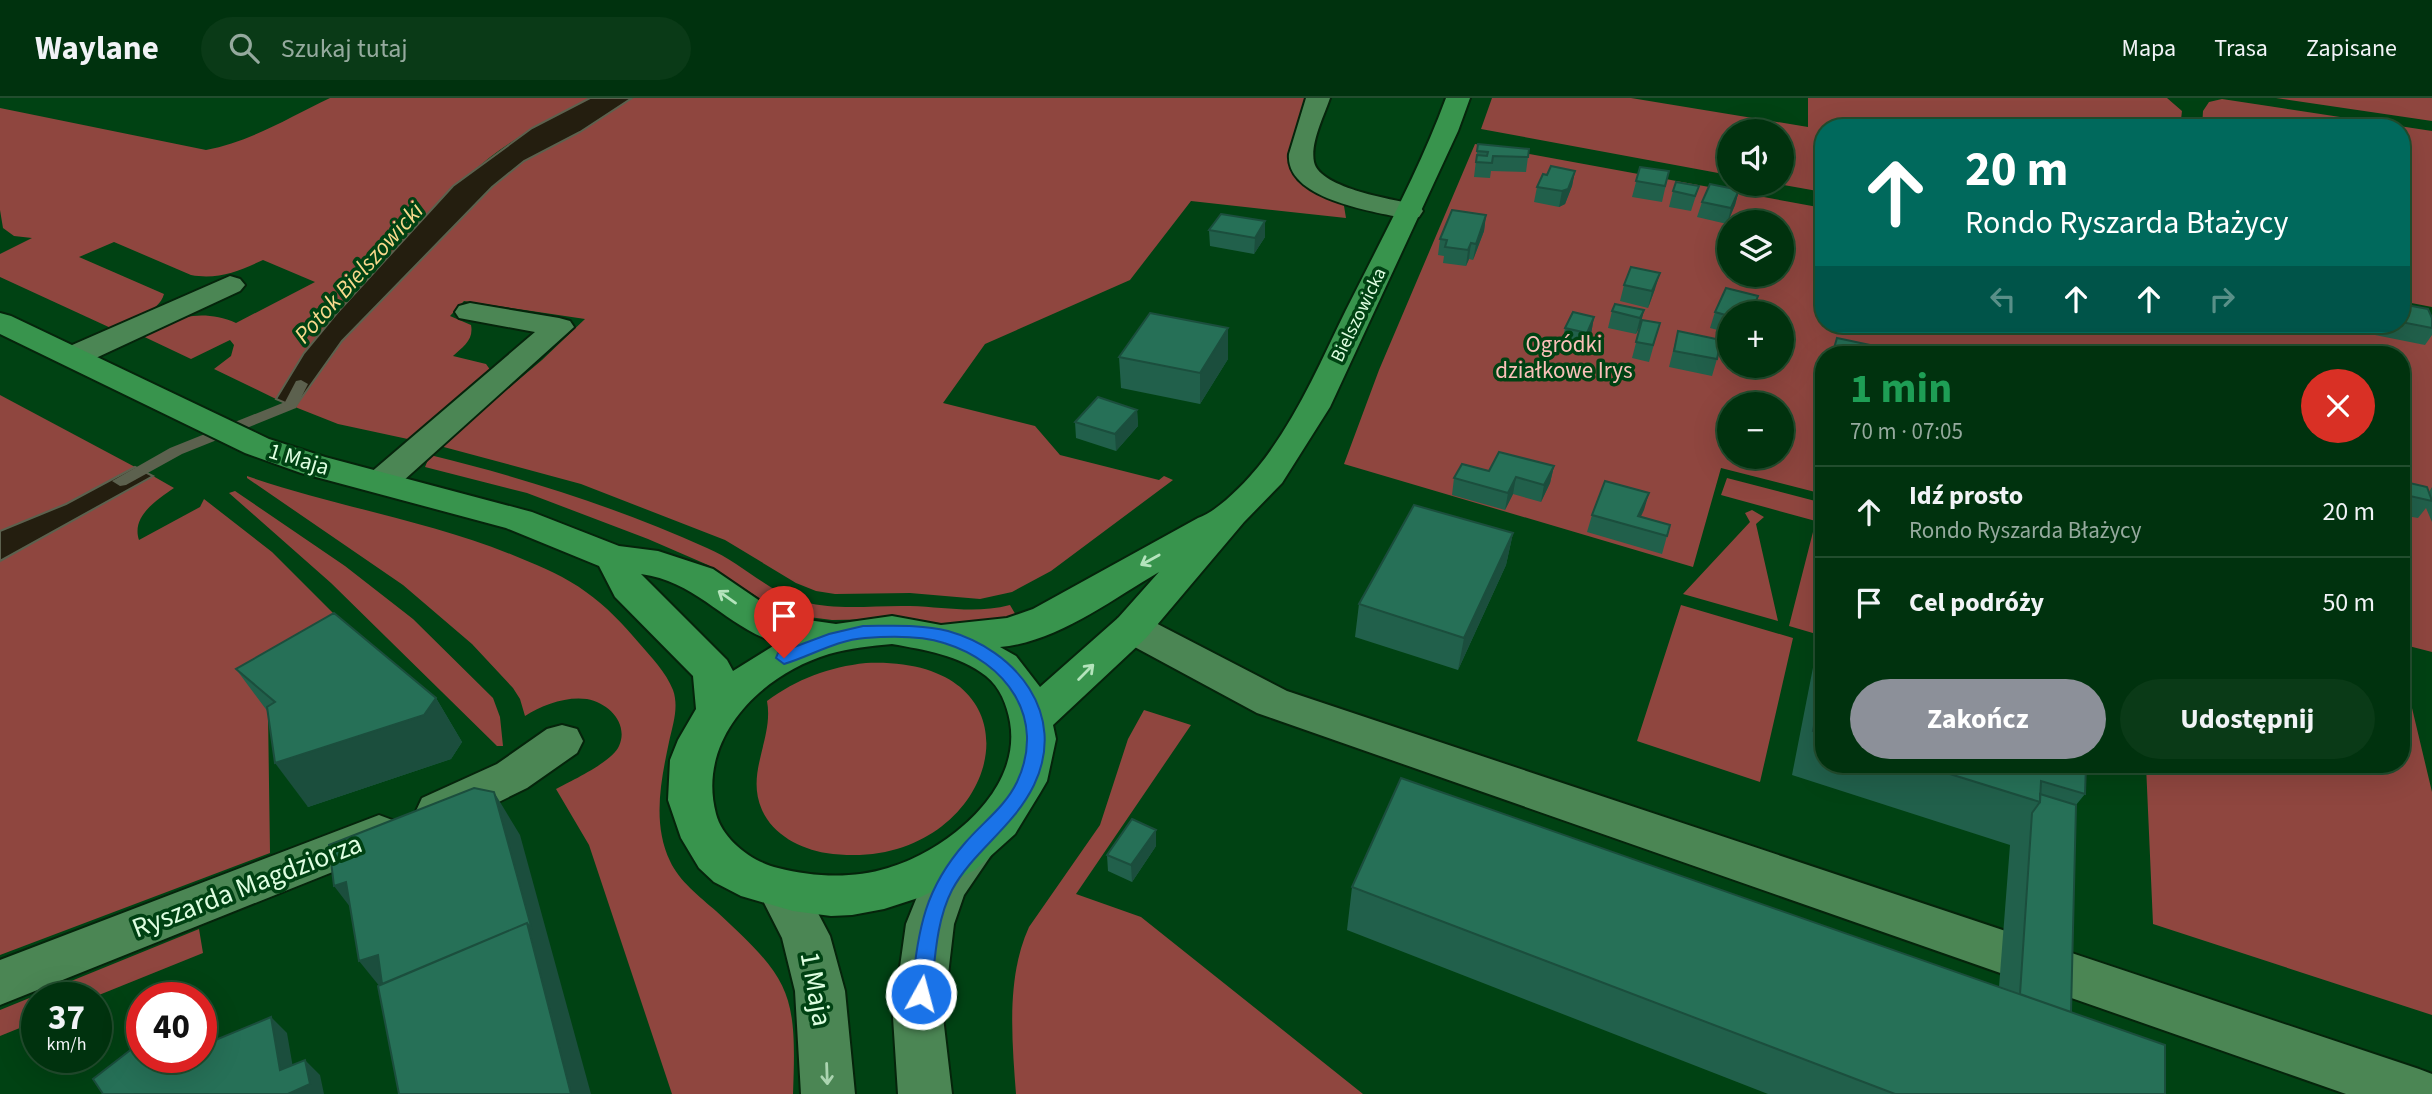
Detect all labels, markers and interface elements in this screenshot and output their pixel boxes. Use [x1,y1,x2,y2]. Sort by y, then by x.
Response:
search box [201,17,691,80]
text: Waylane [35,25,159,72]
icon: search [225,29,263,67]
text: Szukaj tutaj [281,30,408,67]
text: Mapa [2122,31,2176,66]
text: Trasa [2214,31,2268,66]
text: Zapisane [2306,31,2397,66]
map controls [1717,119,1794,469]
button: sound [1717,119,1794,196]
text: 20 m [1965,135,2069,205]
icon: ahead [1850,147,1941,238]
water label: Potok Bielszowicki [286,194,432,351]
text: Rondo Ryszarda Błażycy [1965,200,2288,246]
button: layers [1717,210,1794,287]
street label: Bielszowicka [1325,263,1393,367]
icon: left [1984,280,2022,318]
icon: ahead [2057,280,2095,318]
icon: ahead [2130,280,2168,318]
icon: right [2203,280,2241,318]
button: + [1717,301,1794,378]
park label: Ogródki działkowe Irys [1495,328,1633,387]
text: 1 min [1850,359,1952,419]
button: close [2301,369,2375,443]
button: − [1717,392,1794,469]
text: 70 m · 07:05 [1850,415,1963,448]
street label: 1 Maja [265,434,333,484]
text: Idź prosto [1909,477,2023,514]
icon: ahead [1850,493,1888,531]
text: 20 m [2322,493,2375,530]
text: Rondo Ryszarda Błażycy [1909,514,2141,547]
one-way arrow [1140,554,1161,567]
icon: arrive [1850,584,1888,622]
text: Cel podróży [1909,584,2044,621]
text: 50 m [2322,584,2375,621]
pin [754,586,814,658]
one-way arrow [718,590,737,604]
icon: arrive [765,597,803,635]
one-way arrow [1077,663,1094,680]
button: Zakończ [1850,679,2106,759]
button: Udostępnij [2120,679,2375,759]
street label: Ryszarda Magdziorza [126,824,368,948]
street label: 1 Maja [790,949,842,1029]
position arrow [884,957,958,1031]
speed limit sign: 40 [126,982,217,1073]
text: 37 [48,993,85,1043]
text: km/h [47,1032,86,1057]
one-way arrow [820,1062,834,1085]

